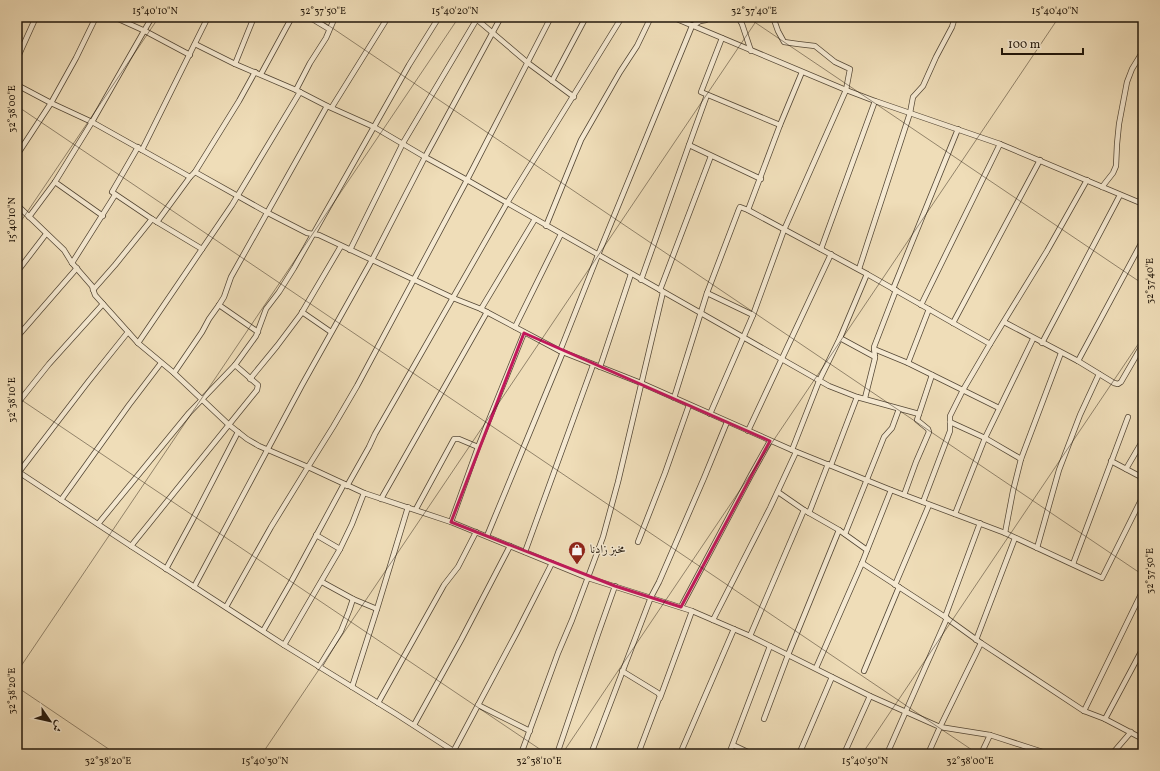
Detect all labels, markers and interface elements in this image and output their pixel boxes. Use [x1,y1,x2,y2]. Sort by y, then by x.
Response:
text: 15°40'10"N [132,4,178,18]
text: 32°37'50"E [300,4,346,18]
text: 15°40'20"N [431,4,479,18]
text: 32°37'40"E [731,4,777,18]
text: 15°40'40"N [1032,4,1079,18]
scale bar [1002,30,1083,56]
text: 100 m [1008,37,1041,53]
text: 32°38'00"E [5,85,19,133]
text: 15°40'10"N [5,197,19,243]
text: 32°37'40"E [1143,258,1157,304]
text: 32°38'10"E [5,377,19,423]
shop icon: مخبز زادنا [567,540,587,565]
place label: مخبز زادنا [590,542,626,558]
text: 32°37'50"E [1143,548,1157,594]
text: 32°38'20"E [5,668,19,714]
north arrow [30,701,70,741]
text: ش [48,717,66,735]
text: 32°38'20"E [85,754,131,768]
text: 15°40'30"N [242,754,289,768]
text: 32°38'10"E [516,754,562,768]
text: 15°40'50"N [842,754,889,768]
text: 32°38'00"E [946,754,994,768]

